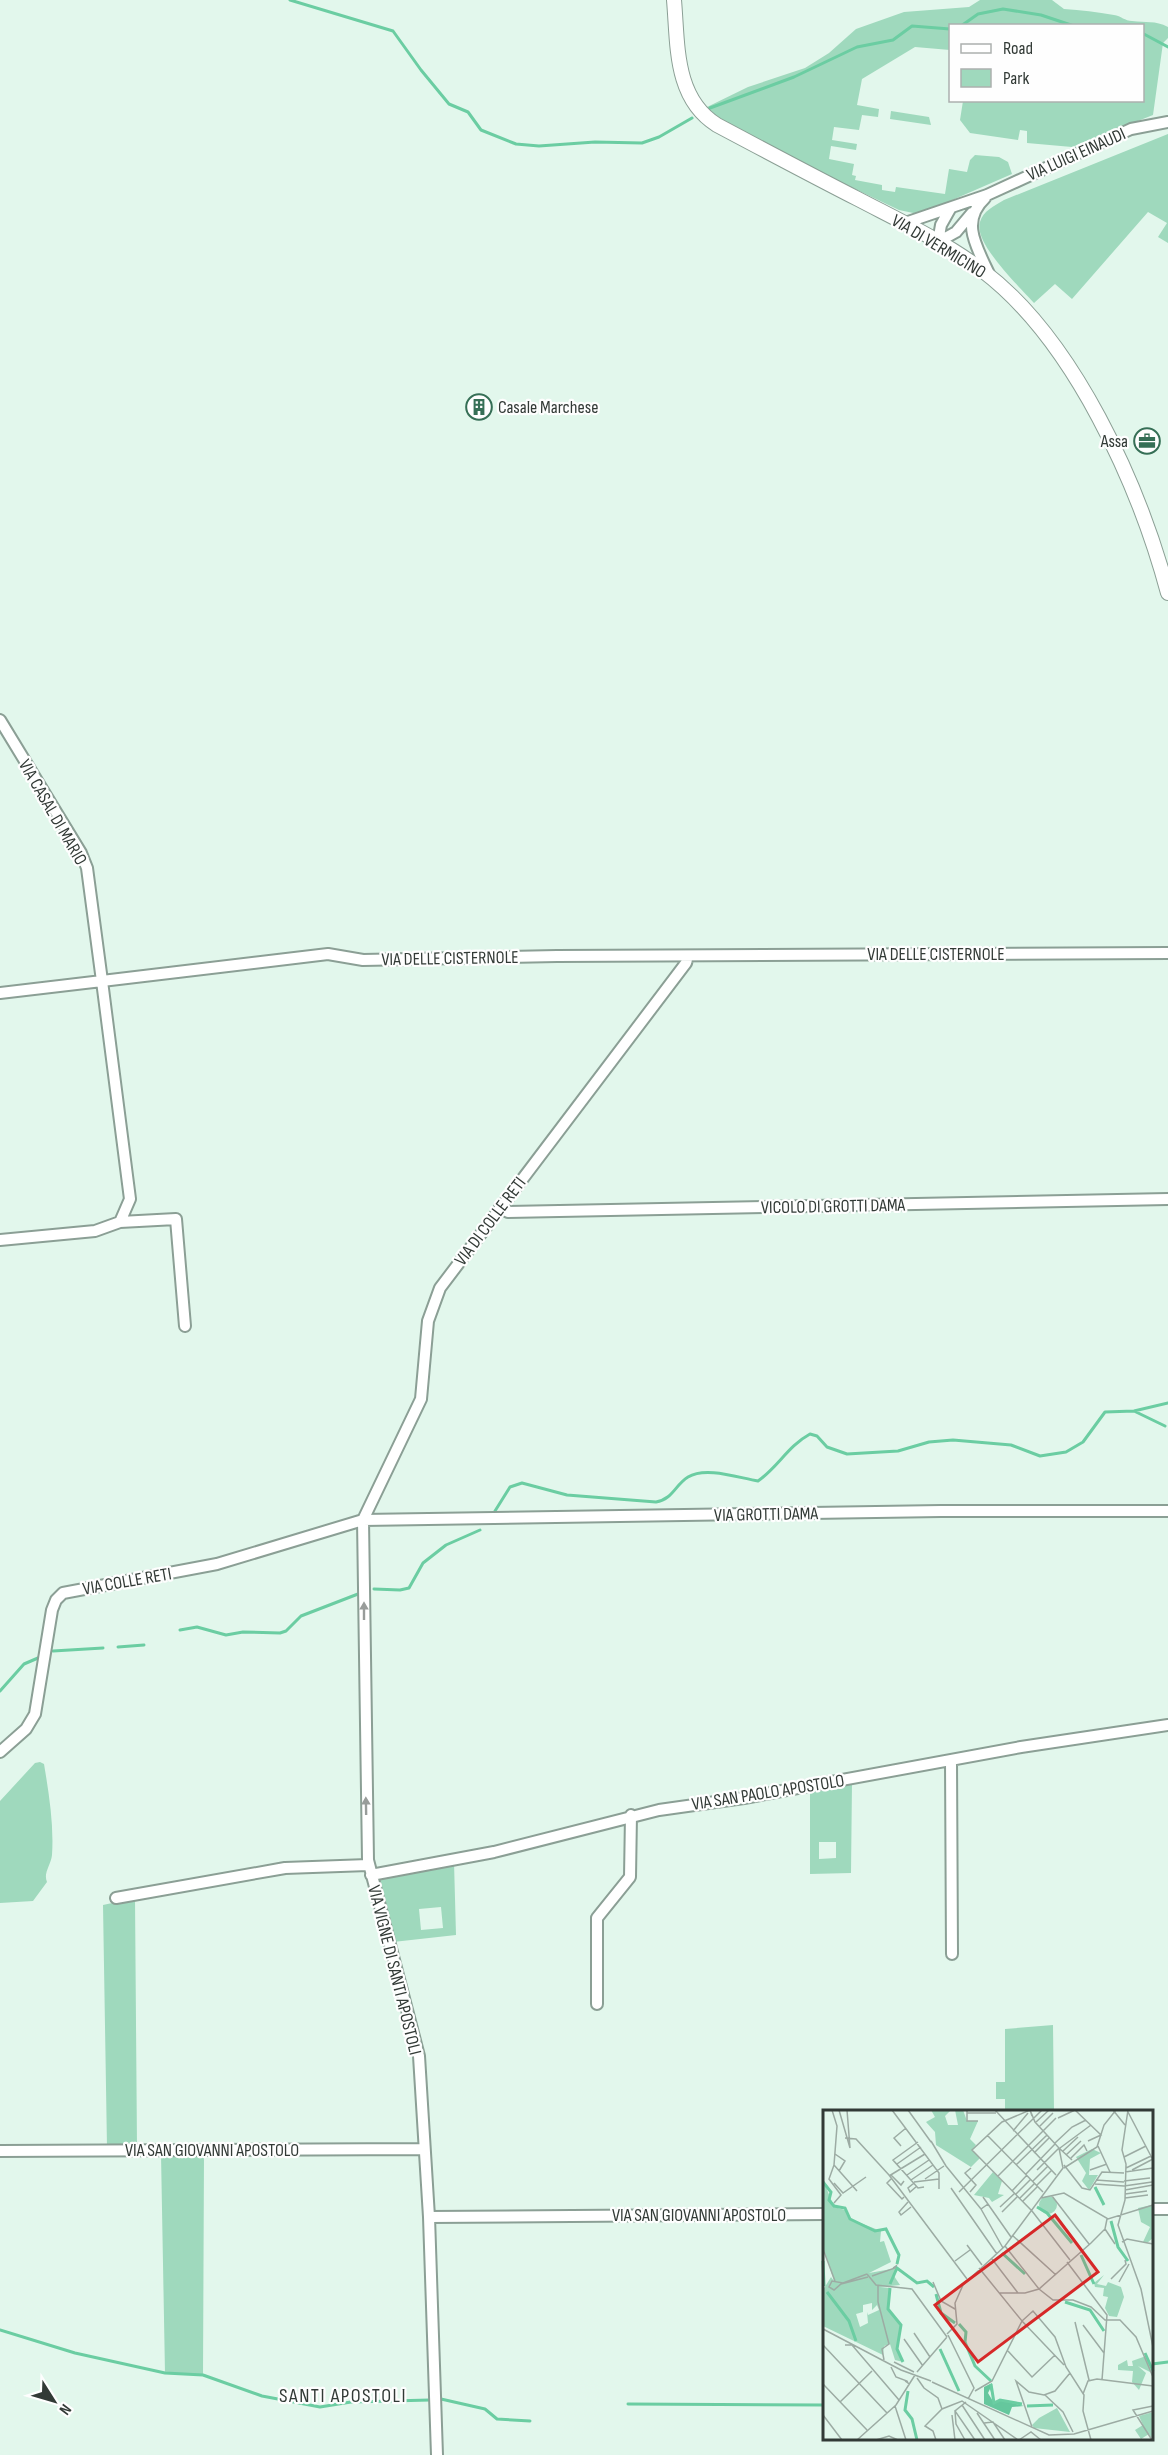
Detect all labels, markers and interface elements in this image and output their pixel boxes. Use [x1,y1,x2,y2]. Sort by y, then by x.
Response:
legend [949,24,1144,102]
text: Road [1003,38,1033,59]
text: Park [1003,68,1029,89]
street label: VIA LUIGI EINAUDI [1024,123,1129,186]
street label: VIA DI VERMICINO [888,210,990,283]
building icon: Casale Marchese [464,392,494,422]
place label: Casale Marchese [498,397,598,418]
office icon: Assa [1132,426,1162,456]
place label: Assa [1100,431,1128,452]
street label: VIA CASAL DI MARIO [14,756,91,869]
street label: VIA DELLE CISTERNOLE [867,944,1005,965]
street label: VIA DELLE CISTERNOLE [381,947,519,970]
street label: VIA DI COLLE RETI [450,1173,531,1270]
street label: VICOLO DI GROTTI DAMA [761,1195,906,1218]
street label: VIA GROTTI DAMA [714,1503,818,1526]
street label: VIA COLLE RETI [81,1563,173,1600]
one-way arrow [359,1602,369,1621]
street label: VIA SAN PAOLO APOSTOLO [690,1770,846,1815]
one-way arrow [361,1797,371,1816]
street label: VIA VIGNE DI SANTI APOSTOLI [363,1883,426,2057]
inset map [823,2110,1153,2440]
street label: VIA SAN GIOVANNI APOSTOLO [125,2140,299,2161]
street label: VIA SAN GIOVANNI APOSTOLO [612,2205,786,2226]
north arrow [24,2371,84,2431]
district label: SANTI APOSTOLI [279,2384,407,2408]
text: N [55,2400,75,2418]

